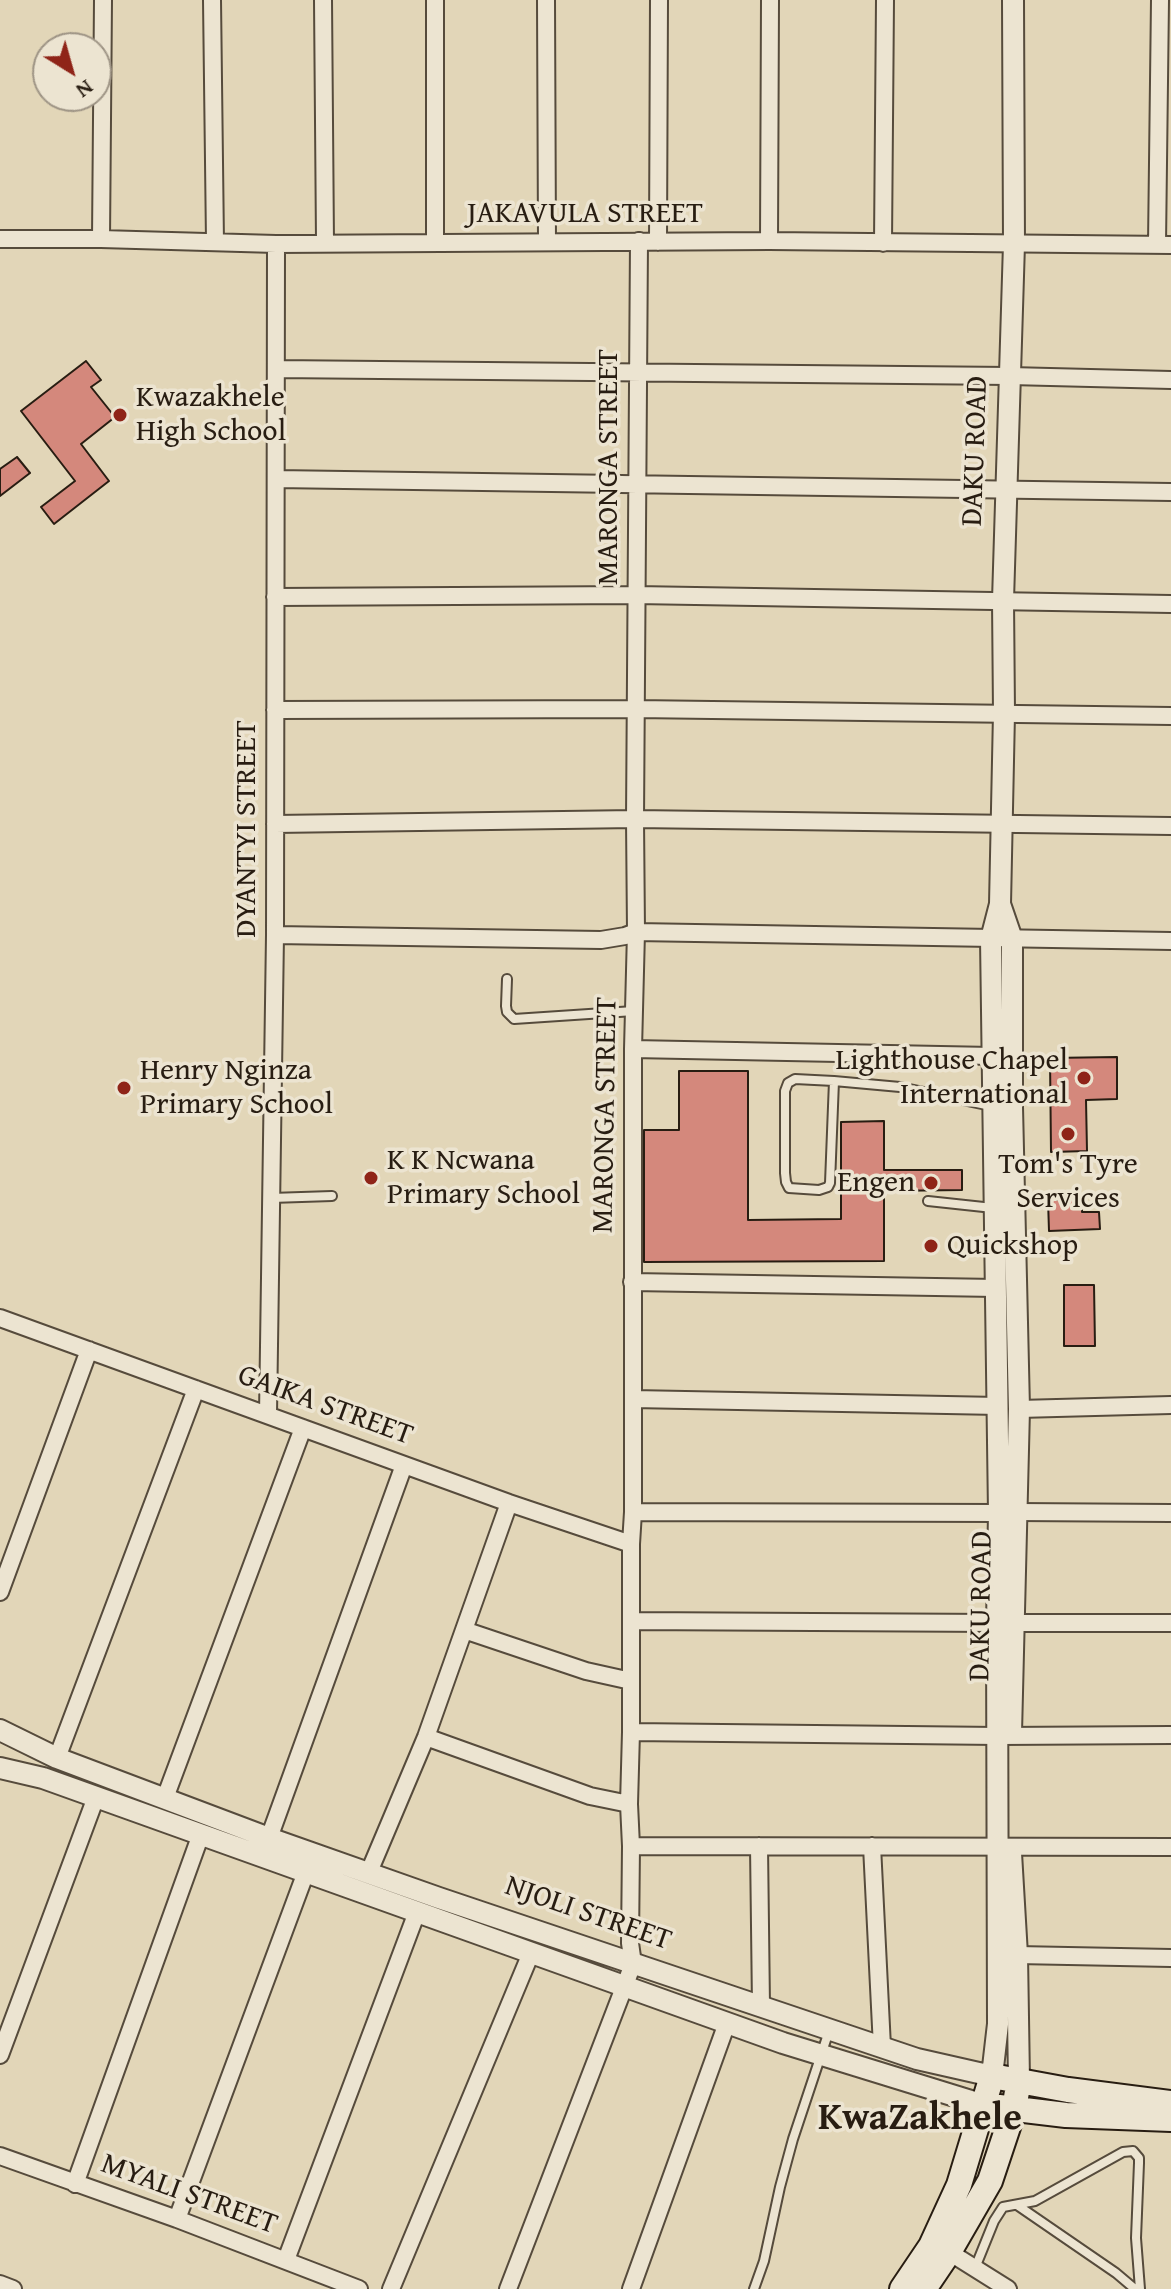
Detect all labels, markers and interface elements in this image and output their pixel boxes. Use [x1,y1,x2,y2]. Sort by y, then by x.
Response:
north arrow [32,32,112,112]
text: N [70,72,101,107]
street label: JAKAVULA STREET [467,196,703,232]
street label: MARONGA STREET [591,349,627,585]
street label: DAKU ROAD [955,375,997,527]
place label: Kwazakhele High School [136,380,286,450]
marker: Kwazakhele High School [111,406,129,424]
street label: DYANTYI STREET [229,720,265,938]
street label: MARONGA STREET [586,997,626,1233]
place label: Lighthouse Chapel International [836,1043,1068,1114]
place label: Henry Nginza Primary School [140,1053,333,1124]
marker: Lighthouse Chapel International [1075,1069,1093,1087]
marker: Henry Nginza Primary School [115,1079,133,1097]
marker: Tom's Tyre Services [1059,1125,1077,1143]
place label: K K Ncwana Primary School [387,1143,580,1214]
place label: Tom's Tyre Services [998,1147,1138,1218]
place label: Engen [837,1165,915,1201]
marker: K K Ncwana Primary School [362,1169,380,1187]
marker: Engen [922,1174,940,1192]
place label: Quickshop [947,1228,1078,1264]
marker: Quickshop [922,1237,940,1255]
street label: GAIKA STREET [233,1358,417,1454]
street label: DAKU ROAD [963,1530,1001,1682]
street label: NJOLI STREET [500,1869,676,1959]
district label: KwaZakhele [818,2096,1022,2142]
street label: MYALI STREET [96,2146,282,2244]

